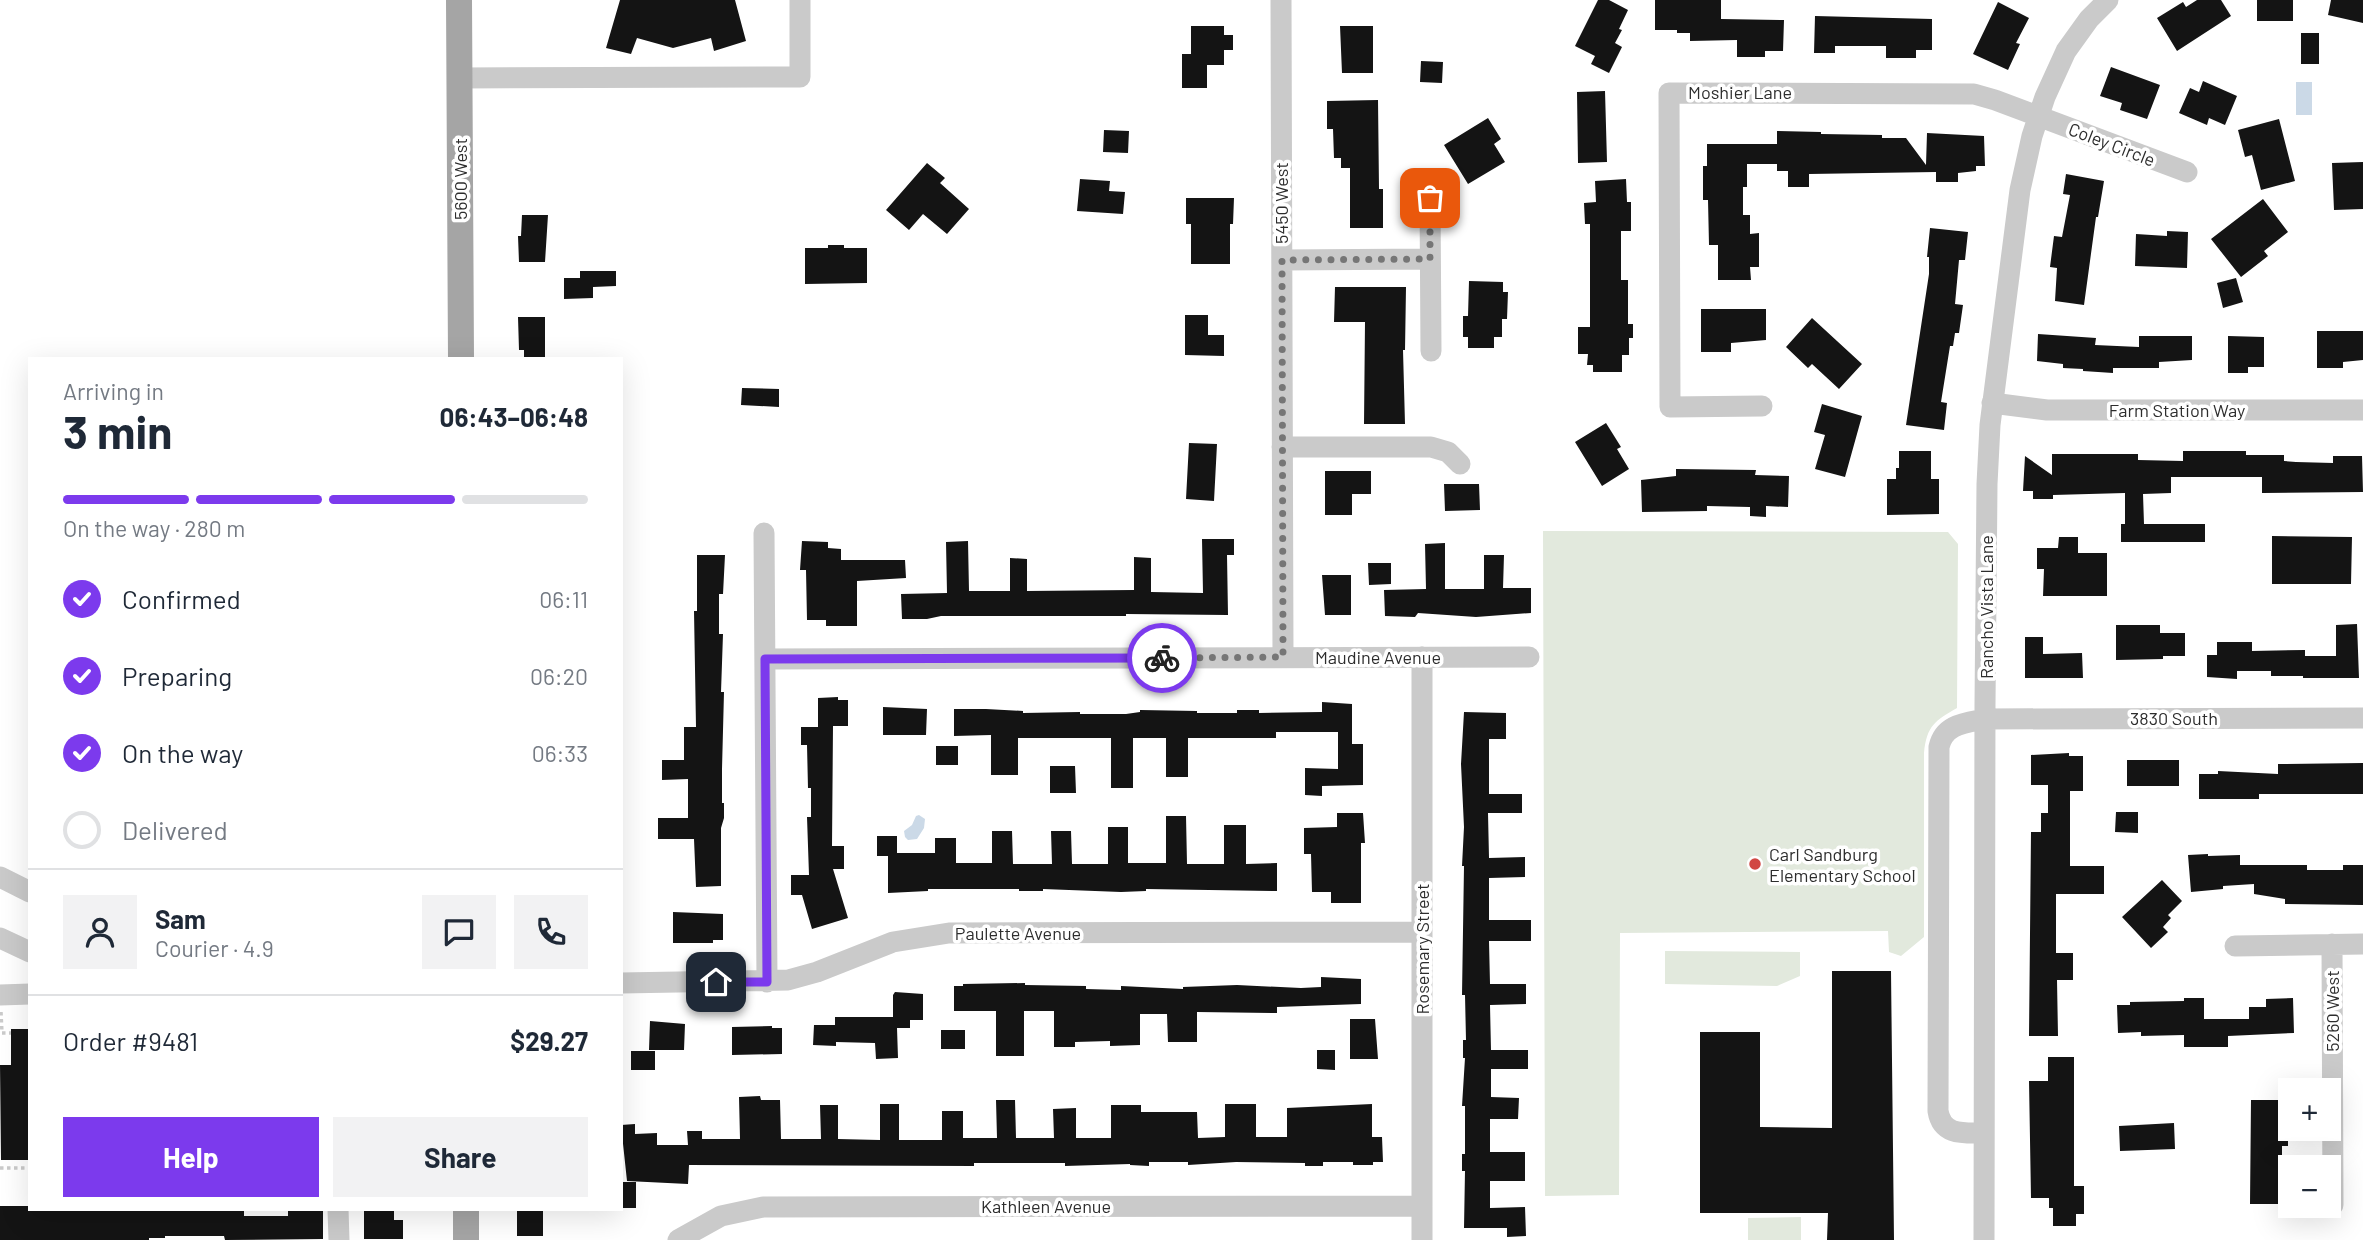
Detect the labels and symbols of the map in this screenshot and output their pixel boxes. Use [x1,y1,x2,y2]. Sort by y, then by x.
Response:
street label: Moshier Lane [1688,81,1792,103]
street label: Coley Circle [2065,117,2159,171]
street label: 5600 West [449,138,471,220]
street label: 5450 West [1270,162,1292,244]
pin [1400,168,1460,228]
street label: Farm Station Way [2109,399,2245,421]
street label: Rancho Vista Lane [1975,535,1997,679]
courier [1127,623,1197,693]
street label: Maudine Avenue [1315,646,1441,668]
street label: 3830 South [2130,707,2218,729]
place label: Carl Sandburg Elementary School [1769,843,1916,886]
marker: Carl Sandburg Elementary School [1747,856,1763,872]
street label: Rosemary Street [1411,883,1433,1015]
street label: Paulette Avenue [955,922,1081,944]
pin [686,952,746,1012]
street label: 5260 West [2321,970,2343,1052]
street label: Kathleen Avenue [981,1195,1111,1217]

